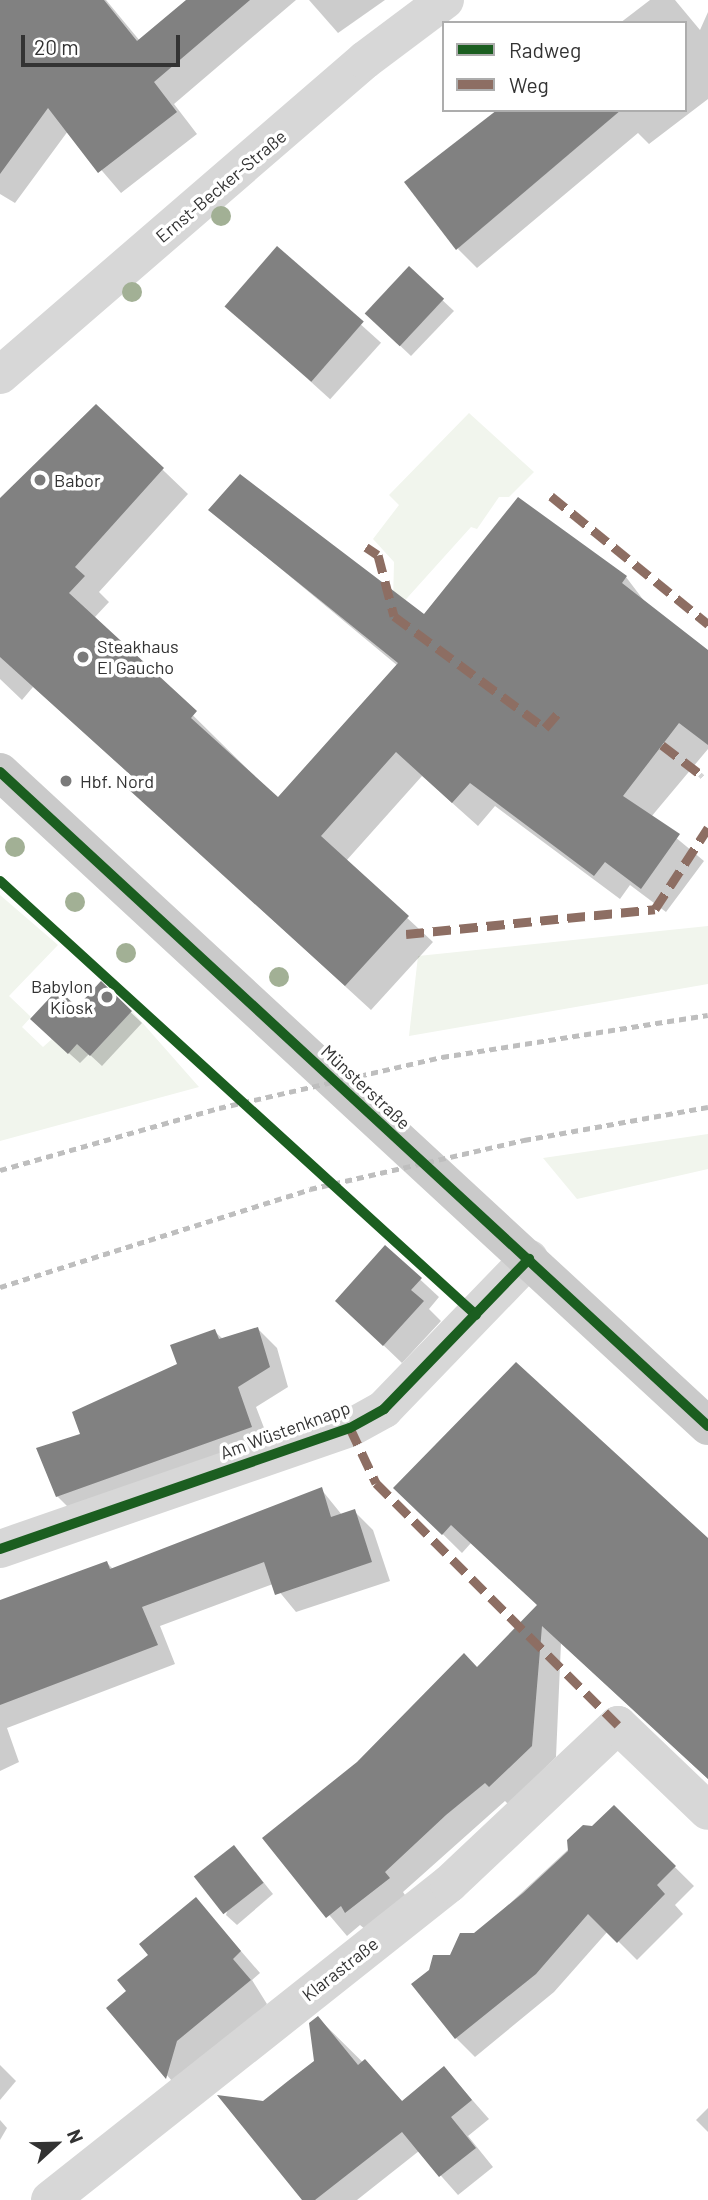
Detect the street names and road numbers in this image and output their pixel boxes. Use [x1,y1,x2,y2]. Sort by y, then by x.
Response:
street label: Ernst-Becker-Straße [151,125,291,247]
street label: Münsterstraße [317,1040,415,1134]
street label: Am Wüstenknapp [217,1396,353,1464]
street label: Klarastraße [298,1933,382,2005]

